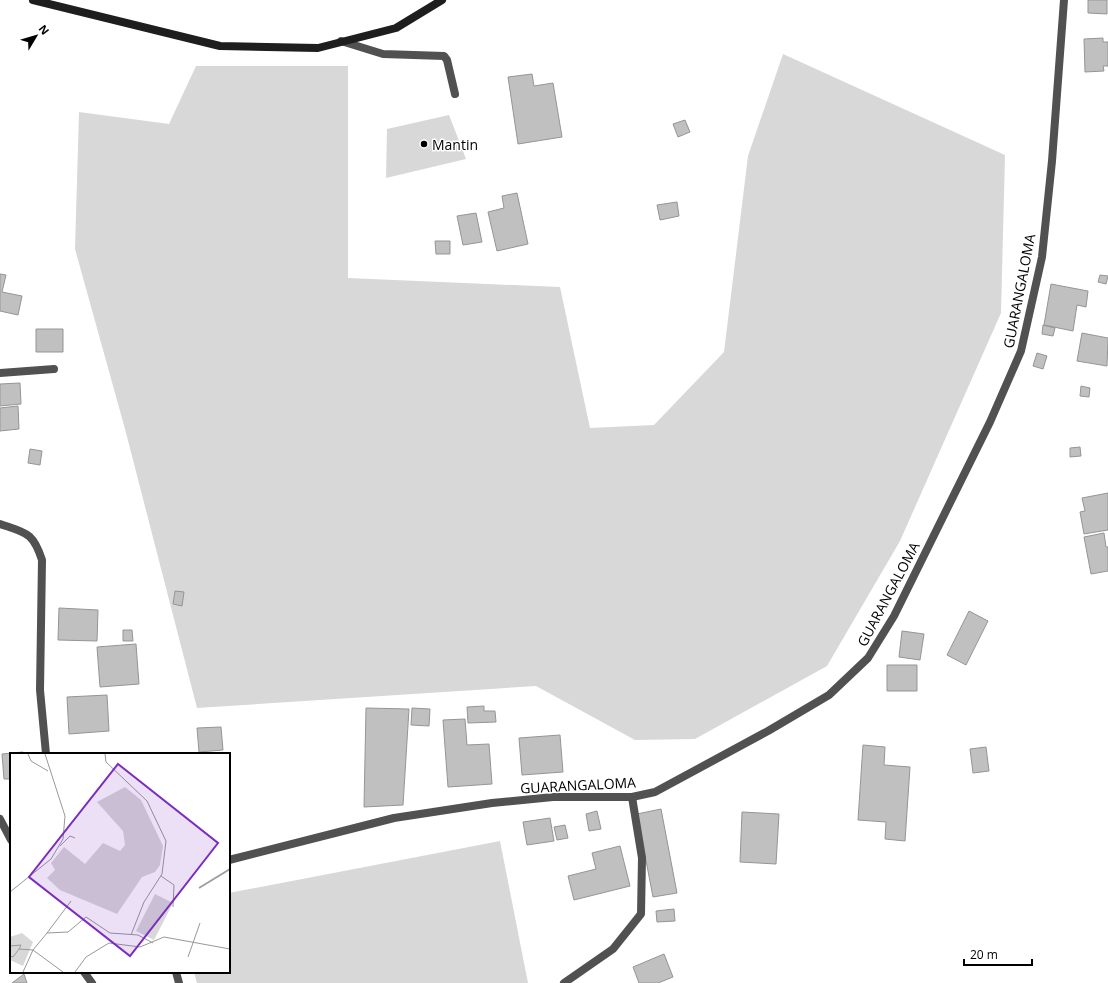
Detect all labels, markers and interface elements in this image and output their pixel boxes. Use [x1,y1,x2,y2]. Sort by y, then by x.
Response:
north arrow [16,16,56,56]
text: N [36,21,53,38]
place label: Mantin [432,135,478,154]
marker: Mantin [419,139,429,149]
street label: GUARANGALOMA [999,232,1039,350]
street label: GUARANGALOMA [852,538,924,650]
inset map [10,753,230,973]
street label: GUARANGALOMA [520,772,637,798]
scale bar [964,941,1032,967]
text: 20 m [970,946,998,963]

